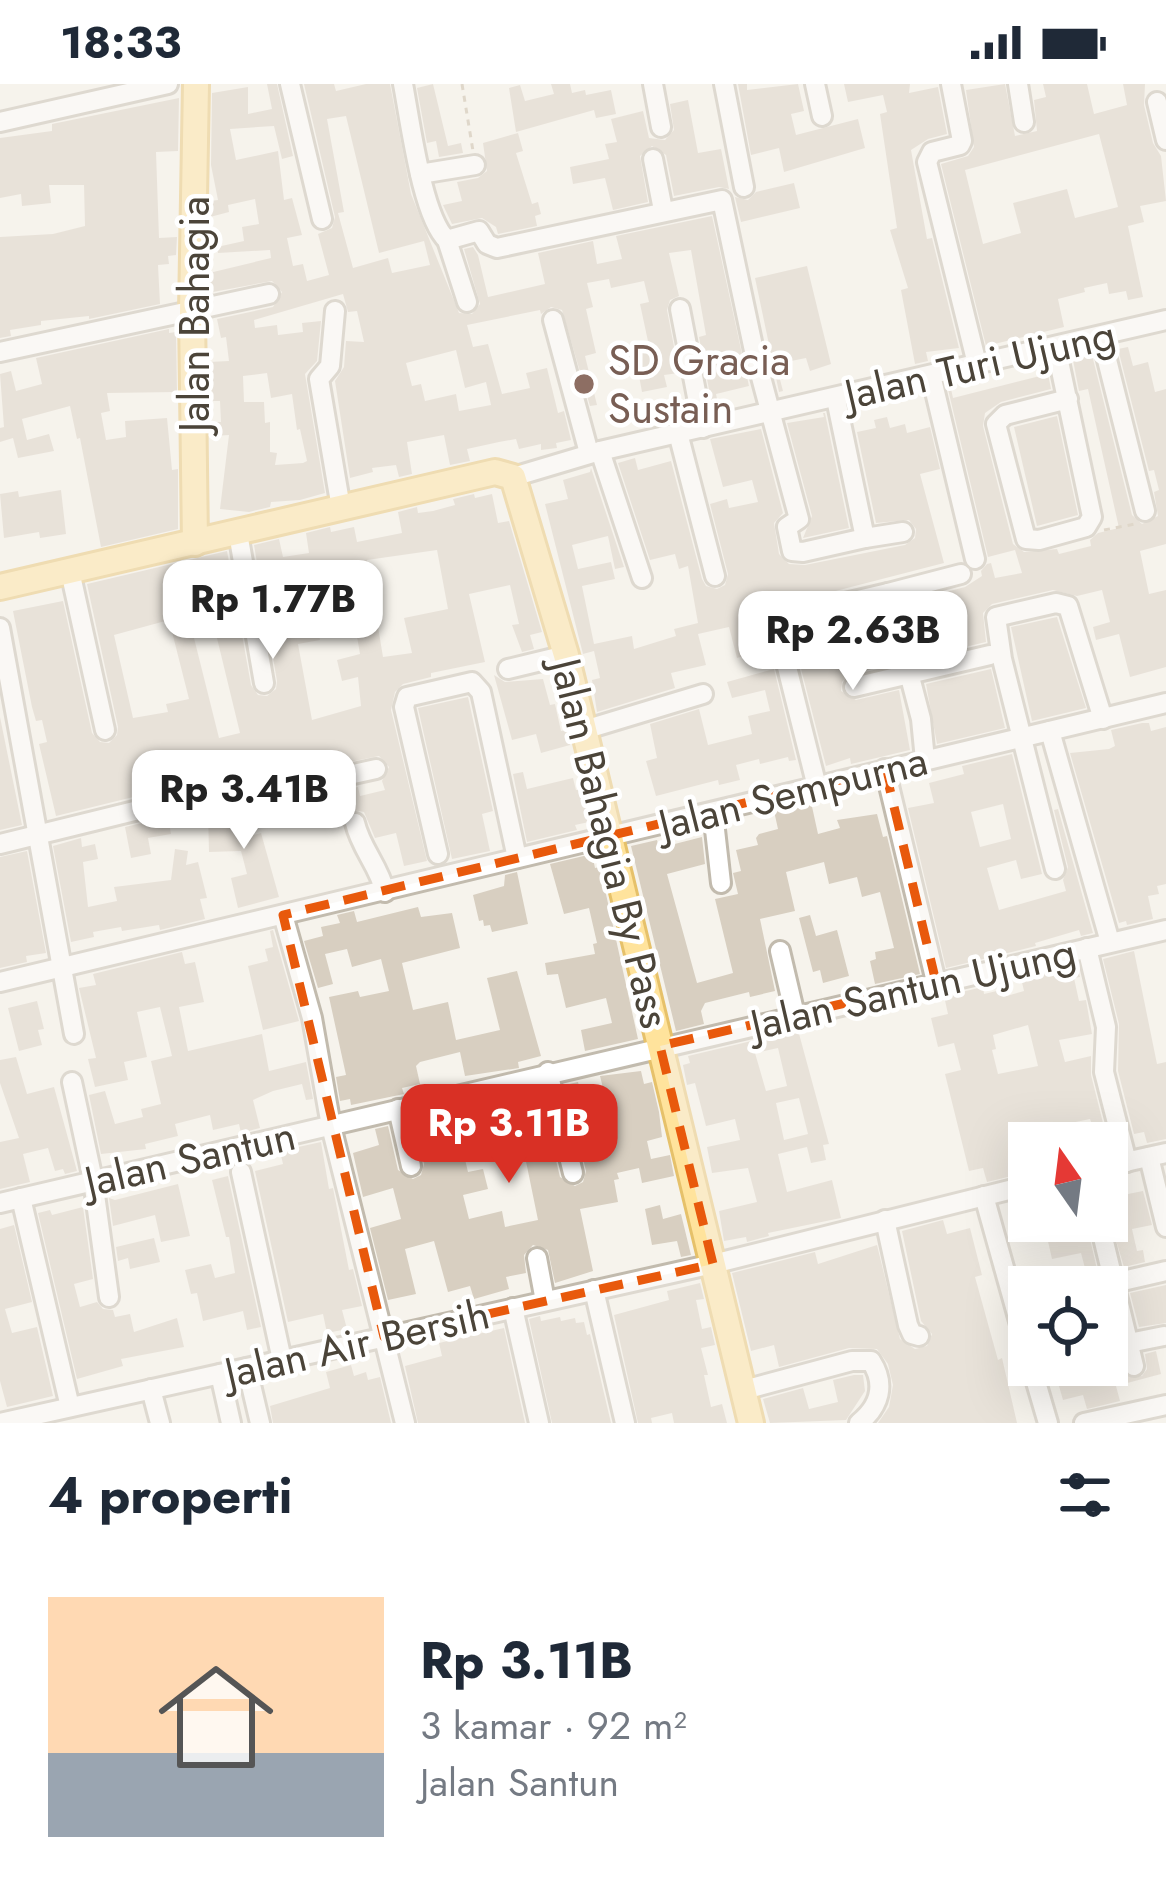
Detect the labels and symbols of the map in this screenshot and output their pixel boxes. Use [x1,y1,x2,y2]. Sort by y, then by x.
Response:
street label: Jalan Bahagia [164,196,225,437]
street label: Jalan Turi Ujung [834,304,1121,426]
place label: SD Gracia Sustain [608,330,791,439]
marker: SD Gracia Sustain [571,371,597,397]
pin: Rp 1.77B [149,560,397,662]
pin: Rp 2.63B [729,591,977,693]
street label: Jalan Bahagia By Pass [534,647,686,1034]
street label: Jalan Sempurna [648,730,934,857]
pin: Rp 3.41B [120,750,368,852]
street label: Jalan Santun Ujung [740,921,1082,1057]
pin: Rp 3.11B [385,1084,633,1186]
street label: Jalan Santun [74,1105,301,1213]
north arrow [1008,1122,1128,1242]
street label: Jalan Air Bersih [214,1283,495,1405]

